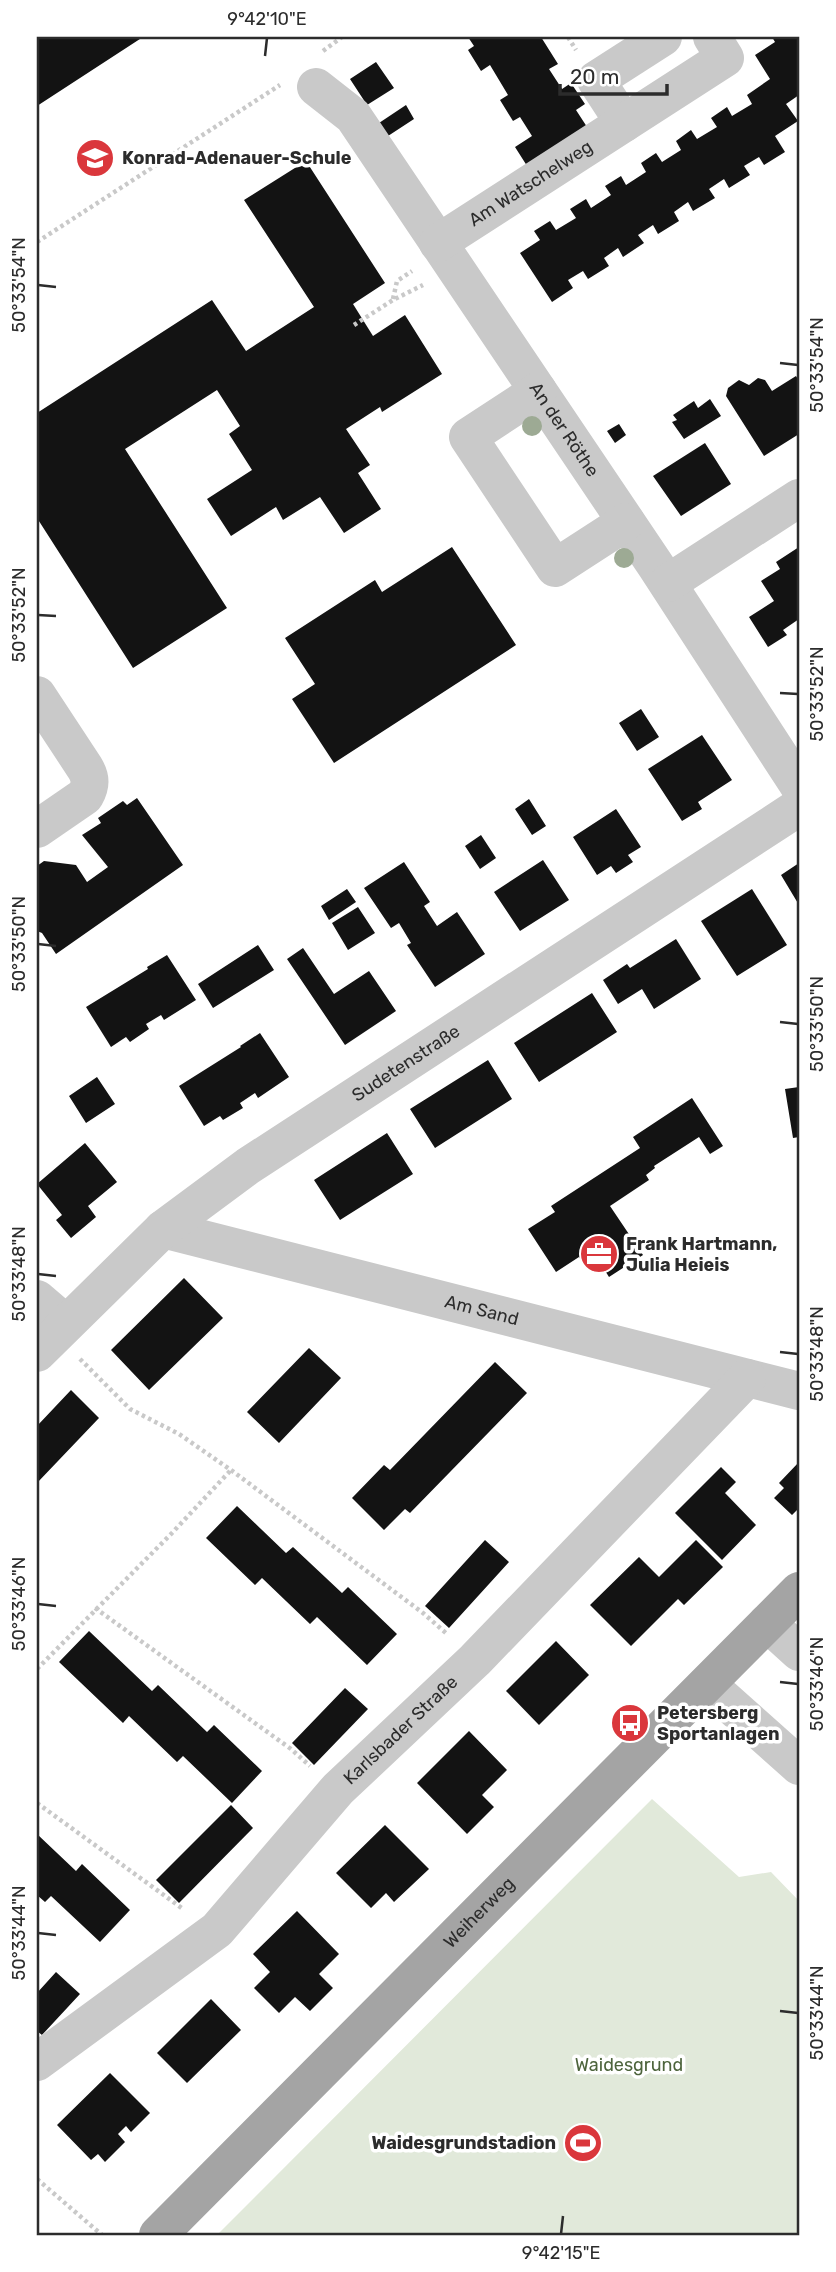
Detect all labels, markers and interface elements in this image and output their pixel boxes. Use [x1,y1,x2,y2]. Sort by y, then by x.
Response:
text: 9°42'10"E [227,8,307,30]
scale bar [560,52,666,96]
text: 20 m [570,64,619,89]
street label: Am Watschelweg [465,135,596,231]
school or university icon: Konrad-Adenauer-Schule [74,137,116,179]
place label: Konrad-Adenauer-Schule [122,147,352,169]
text: 50°33'54"N [8,237,30,333]
text: 50°33'54"N [806,317,828,413]
street label: An der Röthe [525,378,604,481]
text: 50°33'52"N [8,567,30,663]
text: 50°33'52"N [806,646,828,742]
text: 50°33'50"N [8,896,30,992]
text: 50°33'50"N [806,976,828,1072]
street label: Sudetenstraße [348,1020,464,1106]
text: 50°33'48"N [8,1226,30,1322]
office icon: Frank Hartmann, Julia Heieis [578,1233,620,1275]
place label: Frank Hartmann, Julia Heieis [626,1233,777,1276]
street label: Am Sand [443,1290,521,1330]
text: 50°33'48"N [806,1306,828,1402]
text: 50°33'46"N [8,1557,30,1651]
text: 50°33'46"N [806,1637,828,1731]
street label: Karlsbader Straße [339,1671,462,1789]
bus stop icon: Petersberg Sportanlagen [609,1702,651,1744]
place label: Petersberg Sportanlagen [657,1702,780,1745]
street label: Weiherweg [439,1872,519,1953]
text: 50°33'44"N [8,1886,30,1980]
text: 50°33'44"N [806,1966,828,2060]
park label: Waidesgrund [575,2054,683,2076]
sports icon: Waidesgrundstadion [562,2122,604,2164]
place label: Waidesgrundstadion [372,2132,556,2154]
text: 9°42'15"E [522,2242,600,2264]

